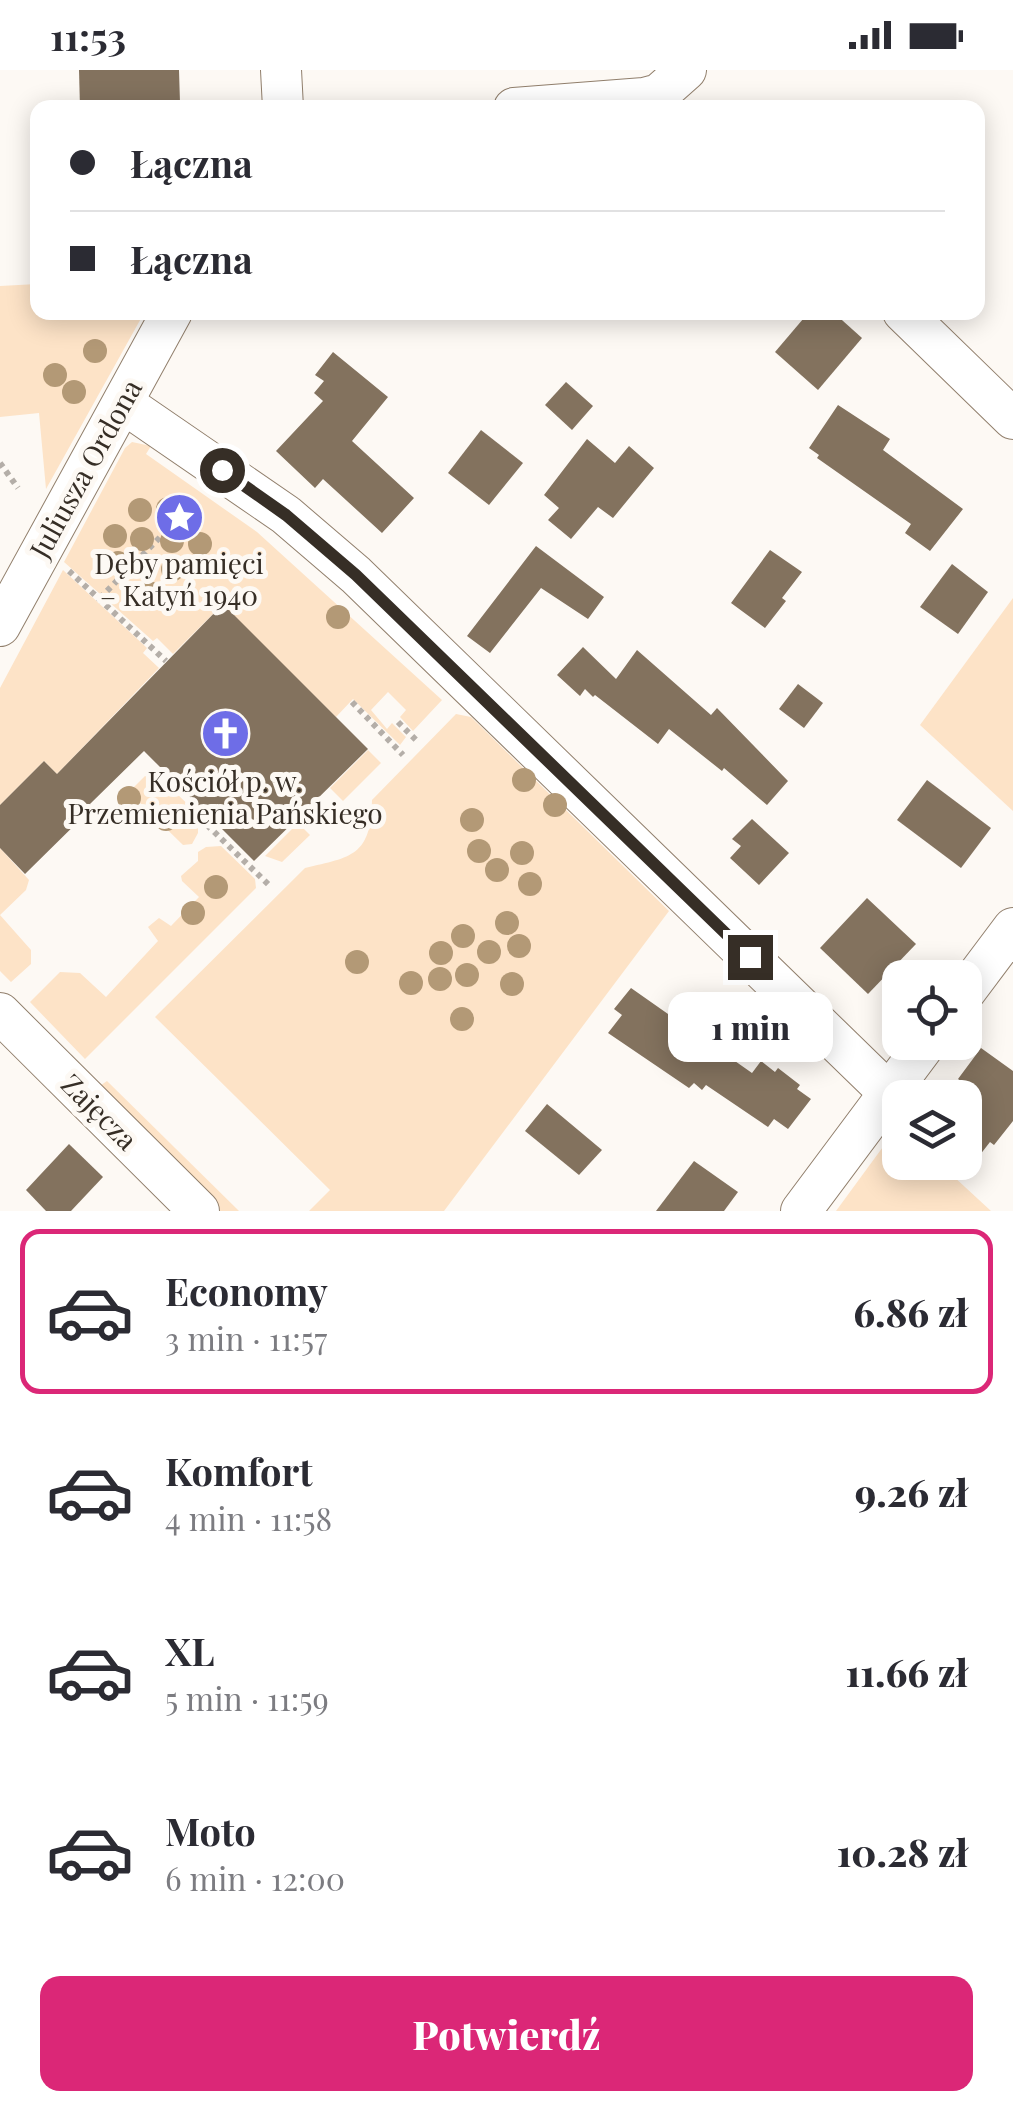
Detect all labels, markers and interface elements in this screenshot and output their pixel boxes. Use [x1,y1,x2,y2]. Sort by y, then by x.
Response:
text: 11:53 [50,10,126,61]
text: Łączna [130,137,253,188]
text: Łączna [130,233,253,284]
street label: Juliusza Ordona [20,372,149,565]
route start [200,448,245,493]
place icon: Dęby pamięci – Katyń 1940 [153,491,205,543]
place label: Dęby pamięci – Katyń 1940 [94,544,264,613]
church icon: Kościół p. w. Przemienienia Pańskiego [199,708,251,760]
place label: Kościół p. w. Przemienienia Pańskiego [67,762,383,831]
route end [728,935,773,980]
map controls [882,960,982,1180]
button: locate [882,960,982,1060]
callout: 1 min [668,992,832,1062]
text: 1 min [711,1005,790,1048]
street label: Zajęcza [54,1065,146,1157]
button: layers [882,1080,982,1180]
text: Economy [165,1265,328,1316]
icon: car [45,1267,135,1357]
text: 6.86 zł [853,1286,968,1337]
text: 3 min · 11:57 [165,1316,327,1359]
text: Komfort [165,1445,313,1496]
icon: car [45,1447,135,1537]
text: 9.26 zł [855,1466,968,1517]
text: 4 min · 11:58 [165,1496,332,1539]
text: XL [165,1625,214,1676]
icon: car [45,1627,135,1717]
text: 11.66 zł [845,1646,968,1697]
text: 5 min · 11:59 [165,1676,329,1719]
text: Moto [165,1805,256,1856]
icon: car [45,1807,135,1897]
text: 10.28 zł [837,1826,968,1877]
text: 6 min · 12:00 [165,1856,345,1899]
button: Potwierdź [40,1976,973,2091]

